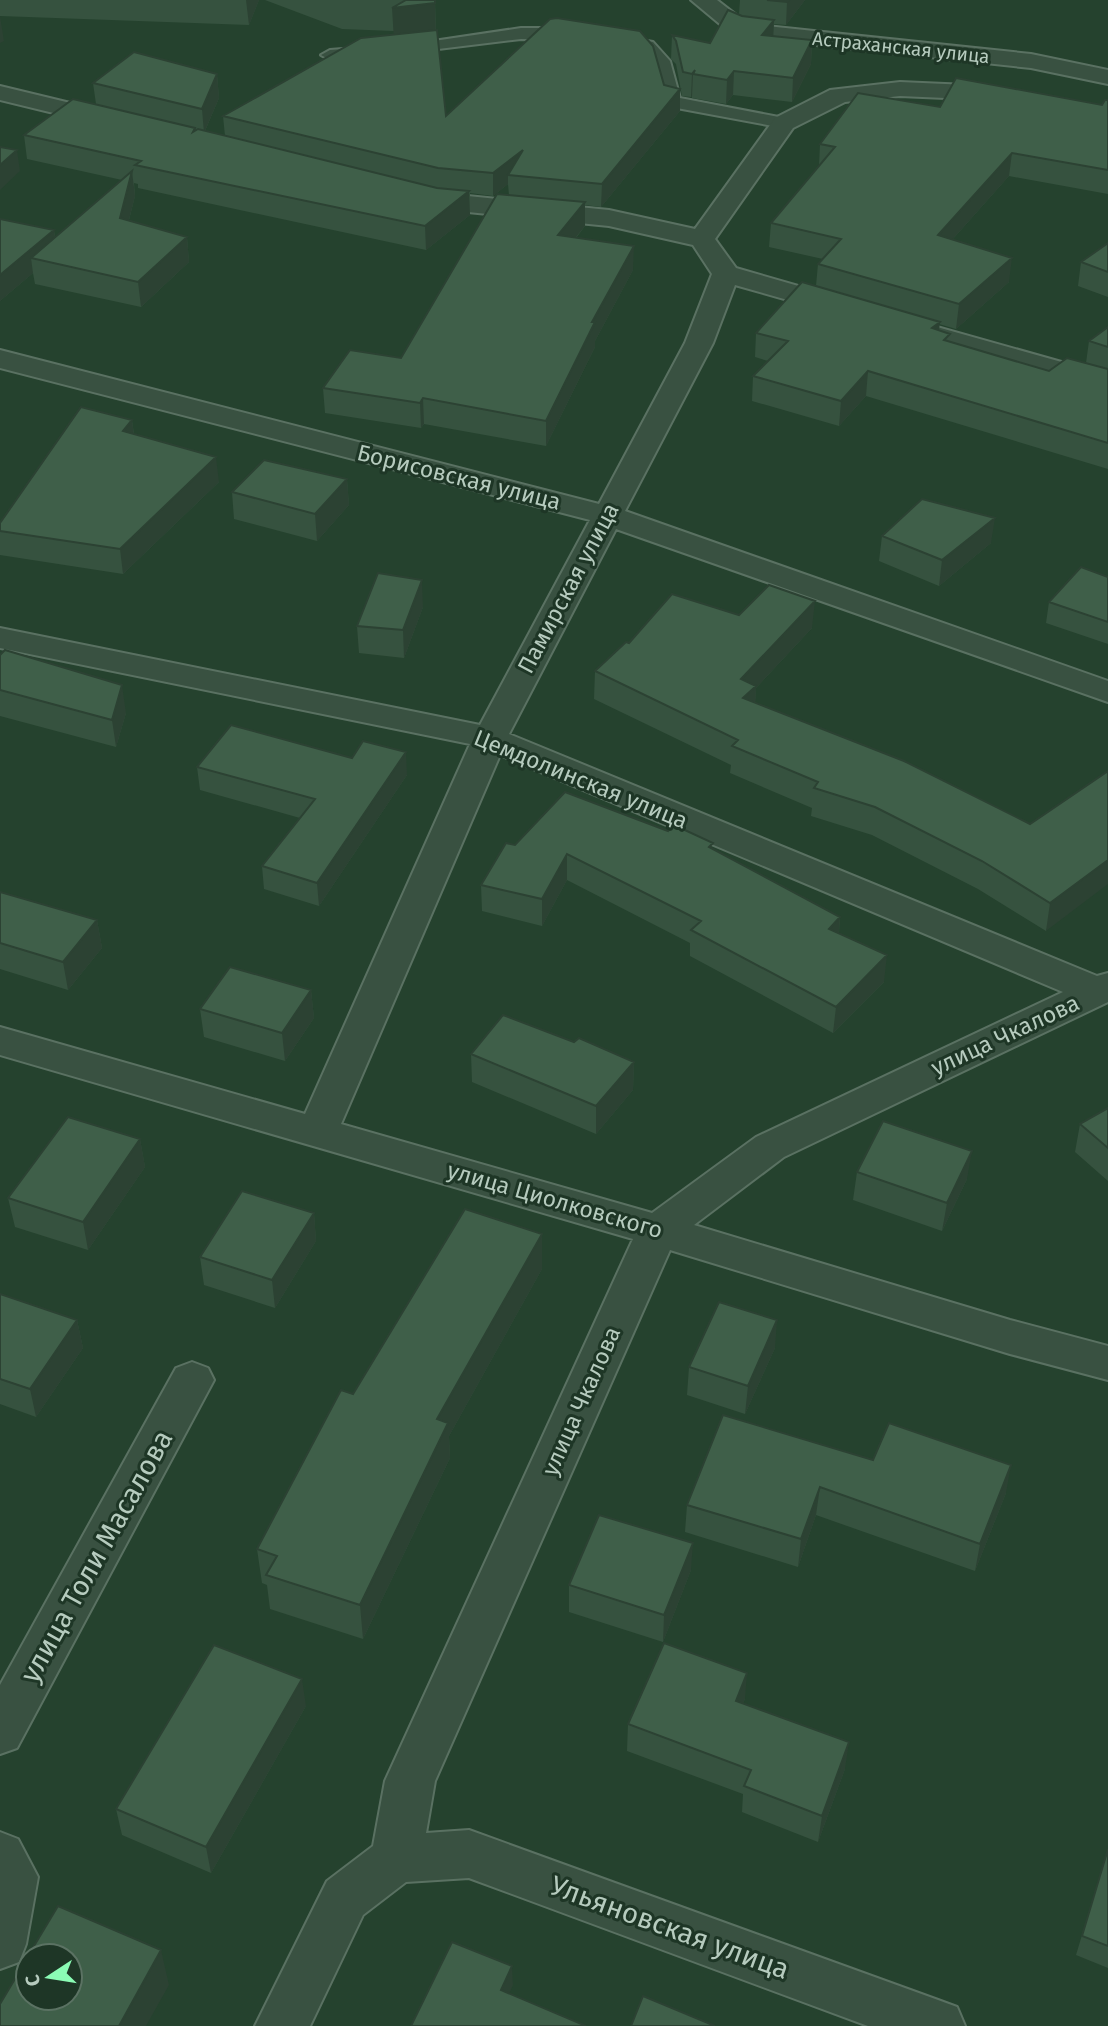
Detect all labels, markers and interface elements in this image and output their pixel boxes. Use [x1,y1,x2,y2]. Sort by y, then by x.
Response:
street label: Астраханская улица [811,27,991,68]
street label: Борисовская улица [354,438,564,516]
street label: Памирская улица [511,498,625,678]
street label: Цемдолинская улица [470,723,692,835]
street label: улица Чкалова [926,988,1084,1082]
street label: улица Циолковского [444,1156,666,1244]
street label: улица Чкалова [536,1322,626,1480]
street label: улица Толи Масалова [13,1424,180,1688]
street label: Ульяновская улица [546,1869,794,1986]
north arrow [14,1942,84,2012]
text: С [20,1973,45,1988]

